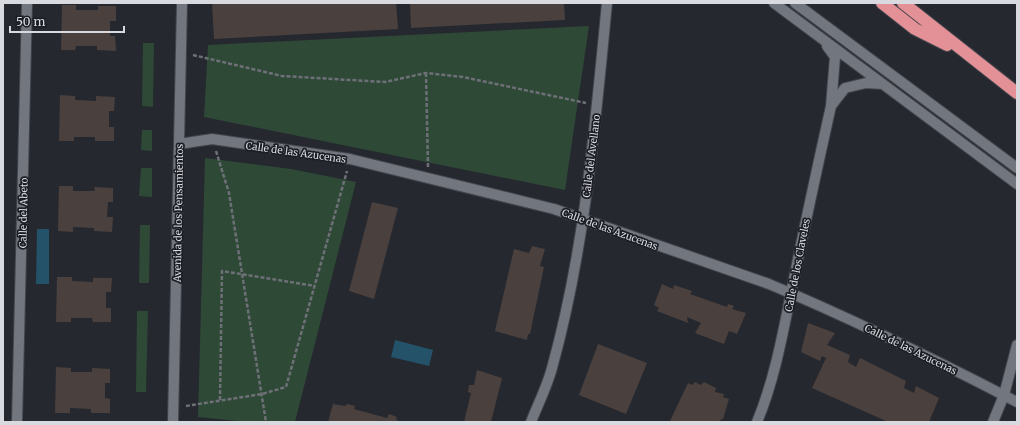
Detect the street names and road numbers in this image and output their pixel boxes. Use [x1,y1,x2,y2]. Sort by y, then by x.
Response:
street label: Calle del Avellano [580,114,603,198]
street label: Calle de las Azucenas [245,139,347,166]
street label: Avenida de los Pensamientos [171,144,186,283]
street label: Calle del Abeto [16,177,31,248]
street label: Calle de las Azucenas [560,206,660,253]
street label: Calle de los Claveles [782,217,813,313]
street label: Calle de las Azucenas [862,321,959,378]

